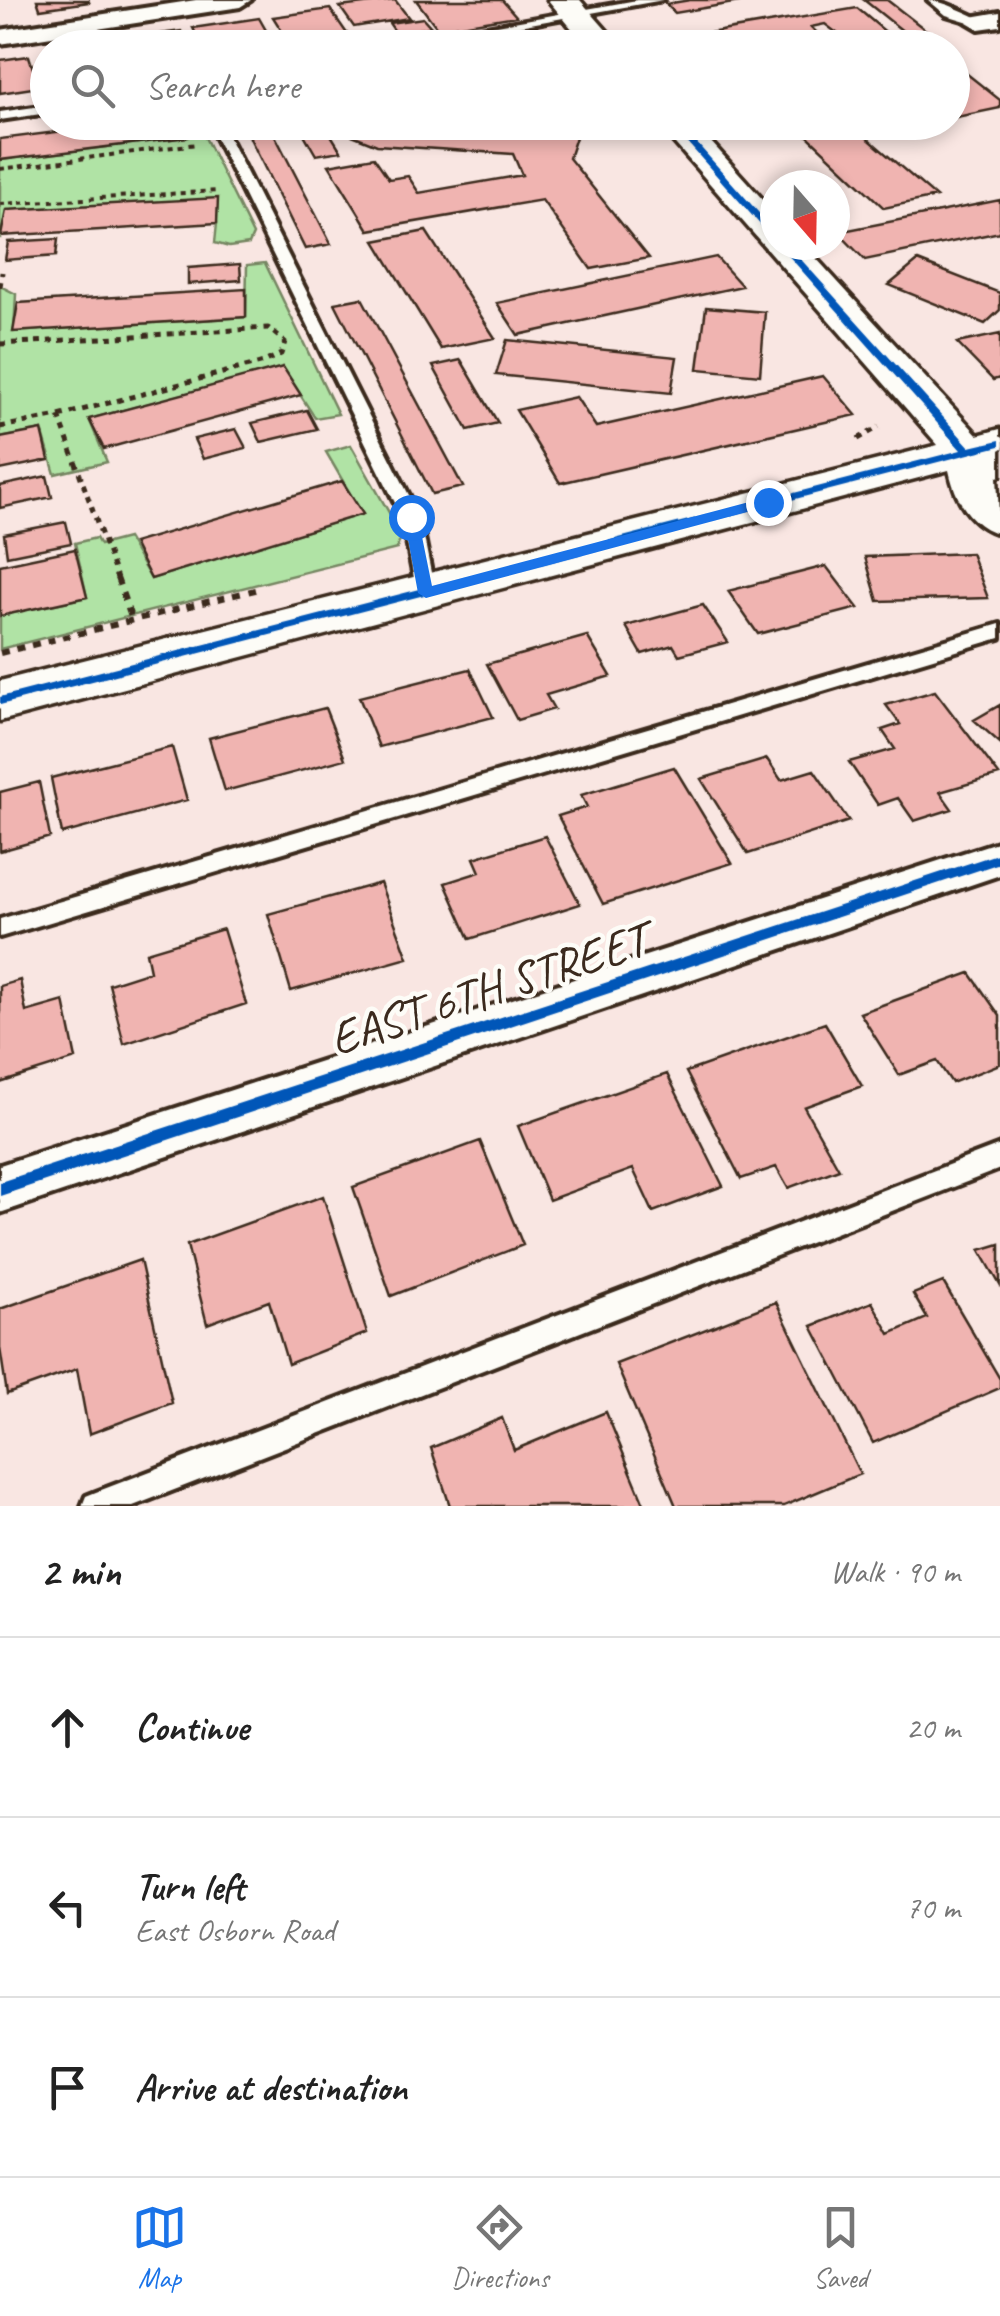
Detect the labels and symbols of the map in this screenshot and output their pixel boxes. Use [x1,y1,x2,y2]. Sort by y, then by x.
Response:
north arrow [760,170,850,260]
route end [746,480,792,526]
route start [389,495,435,541]
street label: EAST 6TH STREET [322,906,666,1068]

